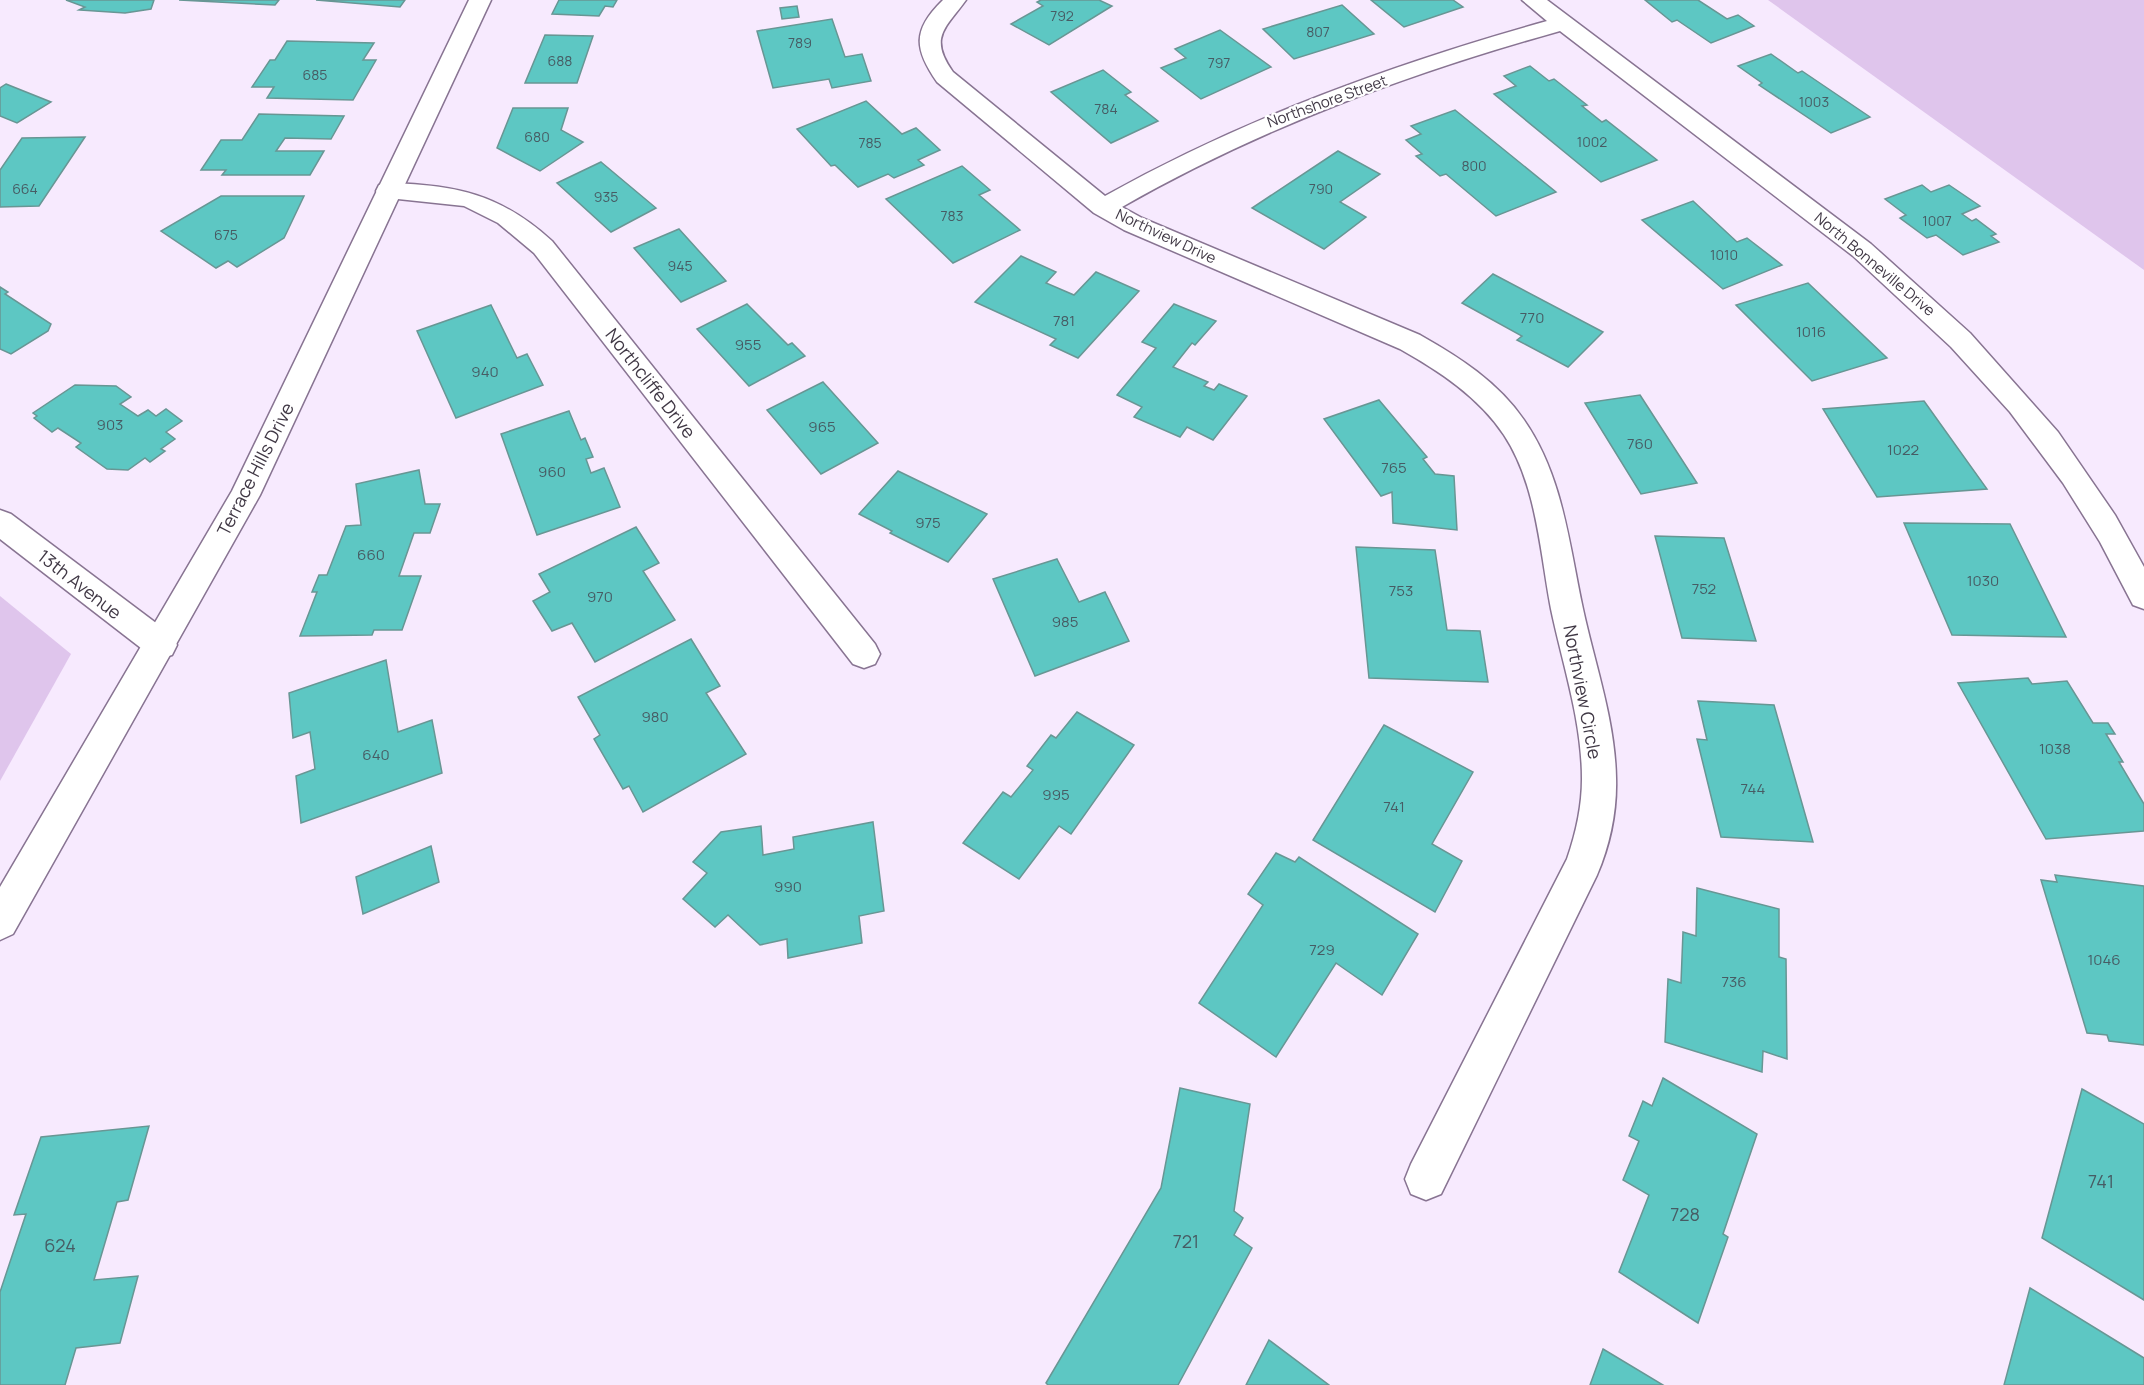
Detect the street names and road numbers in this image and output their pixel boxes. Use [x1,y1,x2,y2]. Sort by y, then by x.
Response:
street label: Northshore Street [1264,70,1390,132]
street label: Northview Drive [1112,204,1220,269]
street label: North Bonneville Drive [1810,207,1940,321]
street label: Northcliffe Drive [601,323,701,443]
street label: Terrace Hills Drive [211,398,299,540]
street label: 13th Avenue [33,544,127,624]
street label: Northview Circle [1558,623,1608,761]

